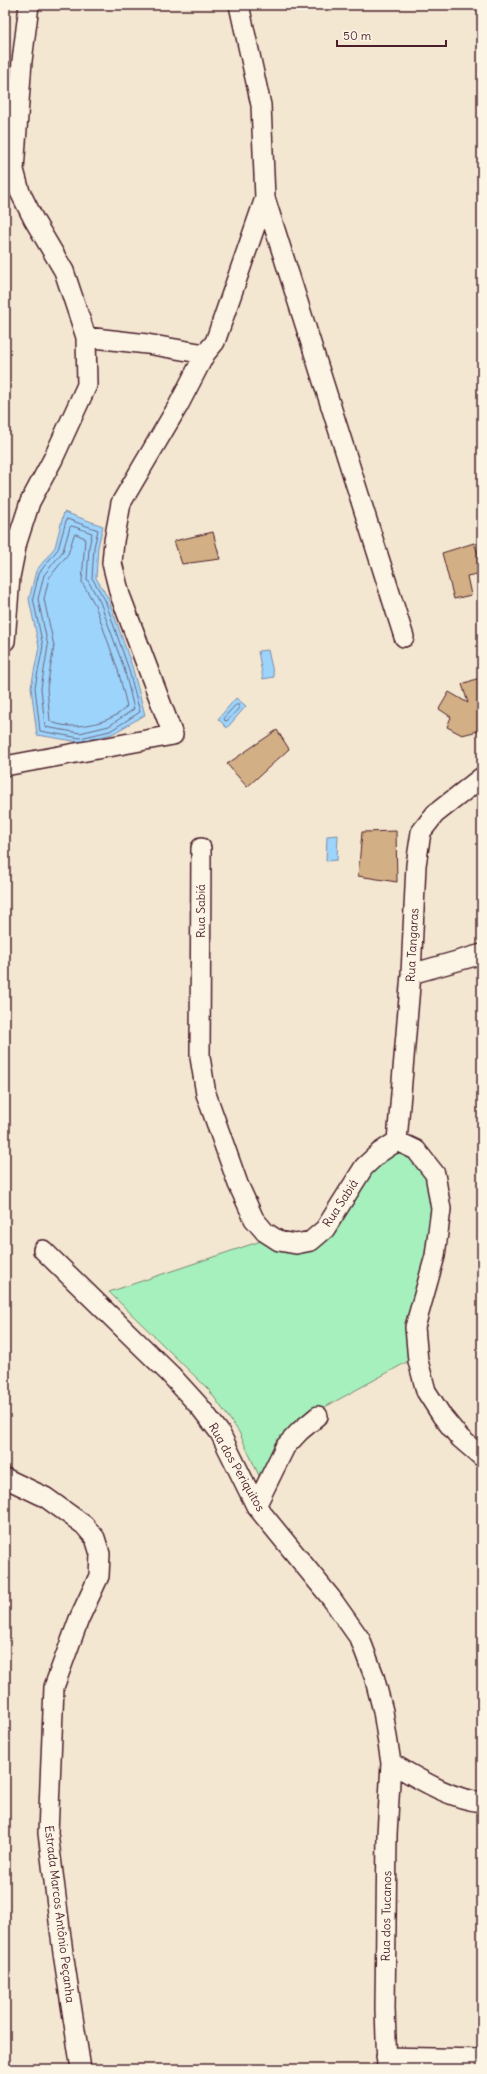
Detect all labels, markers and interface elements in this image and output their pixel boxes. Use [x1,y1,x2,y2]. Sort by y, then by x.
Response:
scale bar [337,22,446,48]
text: 50 m [343,28,372,43]
street label: Rua Sabiá [193,884,208,938]
street label: Rua Tangaras [403,908,421,982]
street label: Rua Sabiá [319,1176,361,1230]
street label: Rua dos Periquitos [206,1420,268,1514]
street label: Estrada Marcos Antônio Peçanha [42,1824,78,2004]
street label: Rua dos Tucanos [378,1871,394,1961]

